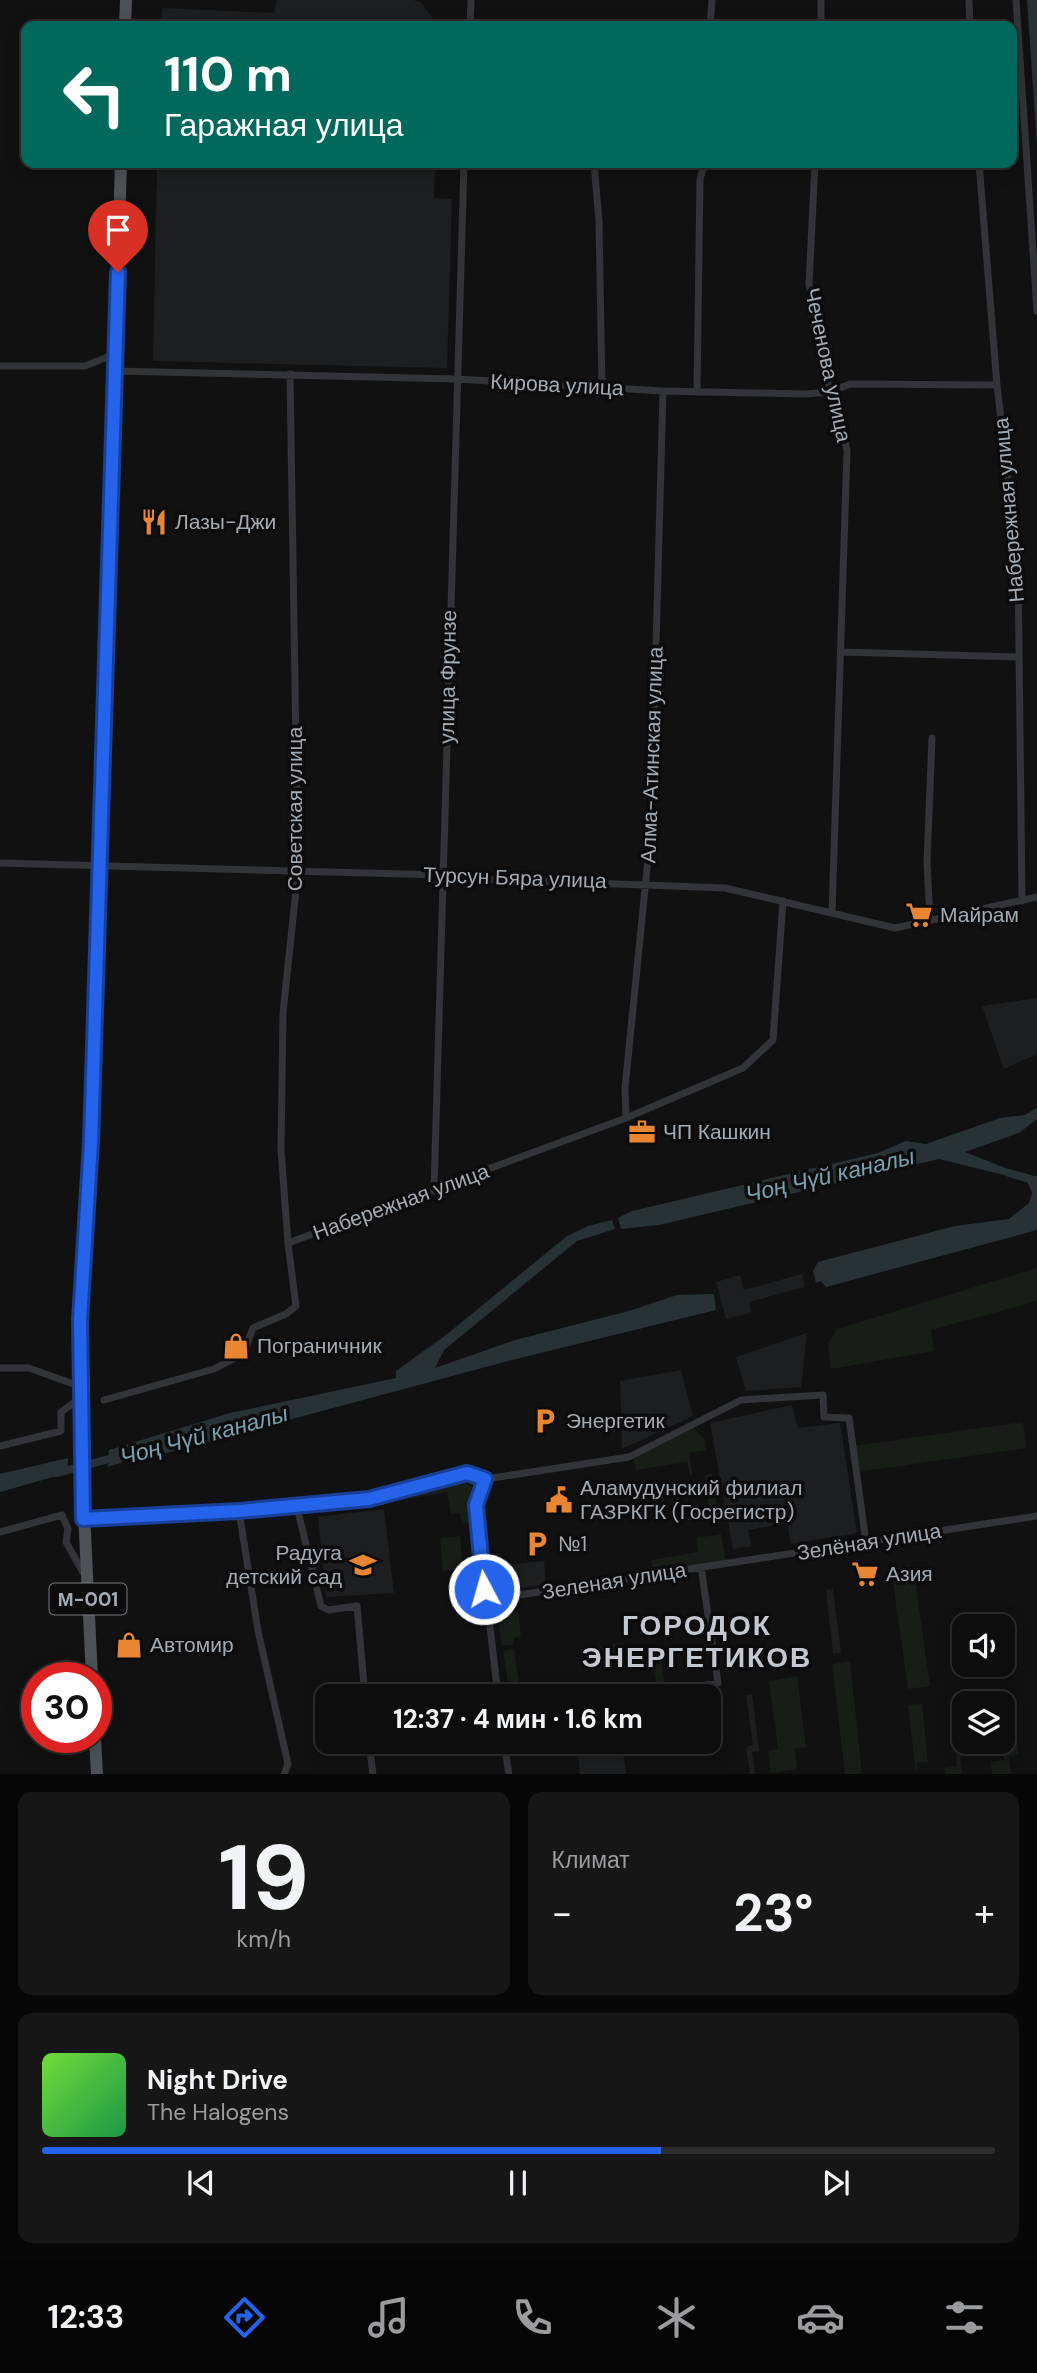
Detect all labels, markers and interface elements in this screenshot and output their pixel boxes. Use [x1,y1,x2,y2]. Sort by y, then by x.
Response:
text: 110 m [164,42,292,106]
icon: left [49,49,140,140]
text: Гаражная улица [164,104,404,146]
pin [88,200,148,272]
icon: arrive [99,211,137,249]
street label: Чеченова улица [798,285,858,445]
street label: Кирова улица [490,368,625,402]
street label: Набережная улица [987,416,1031,604]
restaurant icon: Лазы-Джи [139,507,169,537]
place label: Лазы-Джи [175,508,276,536]
street label: улица Фрунзе [433,610,463,744]
street label: Алма-Атинская улица [634,646,670,864]
street label: Советская улица [281,726,309,891]
street label: Турсун Бяра улица [423,861,608,895]
supermarket icon: Майрам [904,900,934,930]
place label: Майрам [940,901,1019,929]
office icon: ЧП Кашкин [627,1117,657,1147]
place label: ЧП Кашкин [663,1118,771,1146]
water label: Чоң Чүй каналы [743,1141,917,1209]
street label: Набережная улица [309,1157,493,1247]
shop icon: Пограничник [221,1331,251,1361]
place label: Пограничник [257,1332,382,1360]
water label: Чоң Чүй каналы [117,1398,291,1472]
parking icon: Энергетик [530,1406,560,1436]
place label: Энергетик [566,1407,666,1435]
place label: Аламудунский филиал ГАЗРКГК (Госрегистр) [580,1474,802,1526]
public building icon: Аламудунский филиал ГАЗРКГК (Госрегистр) [544,1485,574,1515]
street label: Зелёная улица [795,1517,943,1567]
parking icon: №1 [522,1529,552,1559]
place label: №1 [558,1530,587,1558]
place label: Радуга детский сад [226,1539,342,1591]
school or university icon: Радуга детский сад [348,1550,378,1580]
position arrow [447,1552,521,1626]
street label: Зеленая улица [540,1556,688,1606]
supermarket icon: Азия [850,1559,880,1589]
place label: Азия [886,1560,933,1588]
road number: М-001 [50,1583,126,1614]
district label: ГОРОДОК ЭНЕРГЕТИКОВ [582,1607,812,1676]
map controls [952,1614,1015,1754]
button: sound [952,1614,1015,1677]
shop icon: Автомир [114,1630,144,1660]
place label: Автомир [150,1631,234,1659]
speed limit sign: 30 [21,1662,112,1753]
button: layers [952,1691,1015,1754]
text: 12:37 · 4 мин · 1.6 km [393,1702,643,1736]
text: 19 [218,1819,309,1937]
text: Климат [552,1845,630,1875]
text: 23° [733,1879,813,1947]
text: − [552,1888,572,1938]
text: + [974,1888,995,1938]
text: km/h [237,1924,291,1954]
text: Night Drive [147,2063,288,2097]
text: The Halogens [147,2097,289,2127]
icon: previous [182,2164,220,2202]
icon: pause [499,2164,537,2202]
icon: next [817,2164,855,2202]
icon: directions [220,2293,269,2342]
icon: music [364,2293,413,2342]
icon: phone [508,2293,557,2342]
icon: climate [652,2293,701,2342]
icon: car [796,2293,845,2342]
icon: filters [940,2293,989,2342]
text: 12:33 [48,2296,124,2338]

